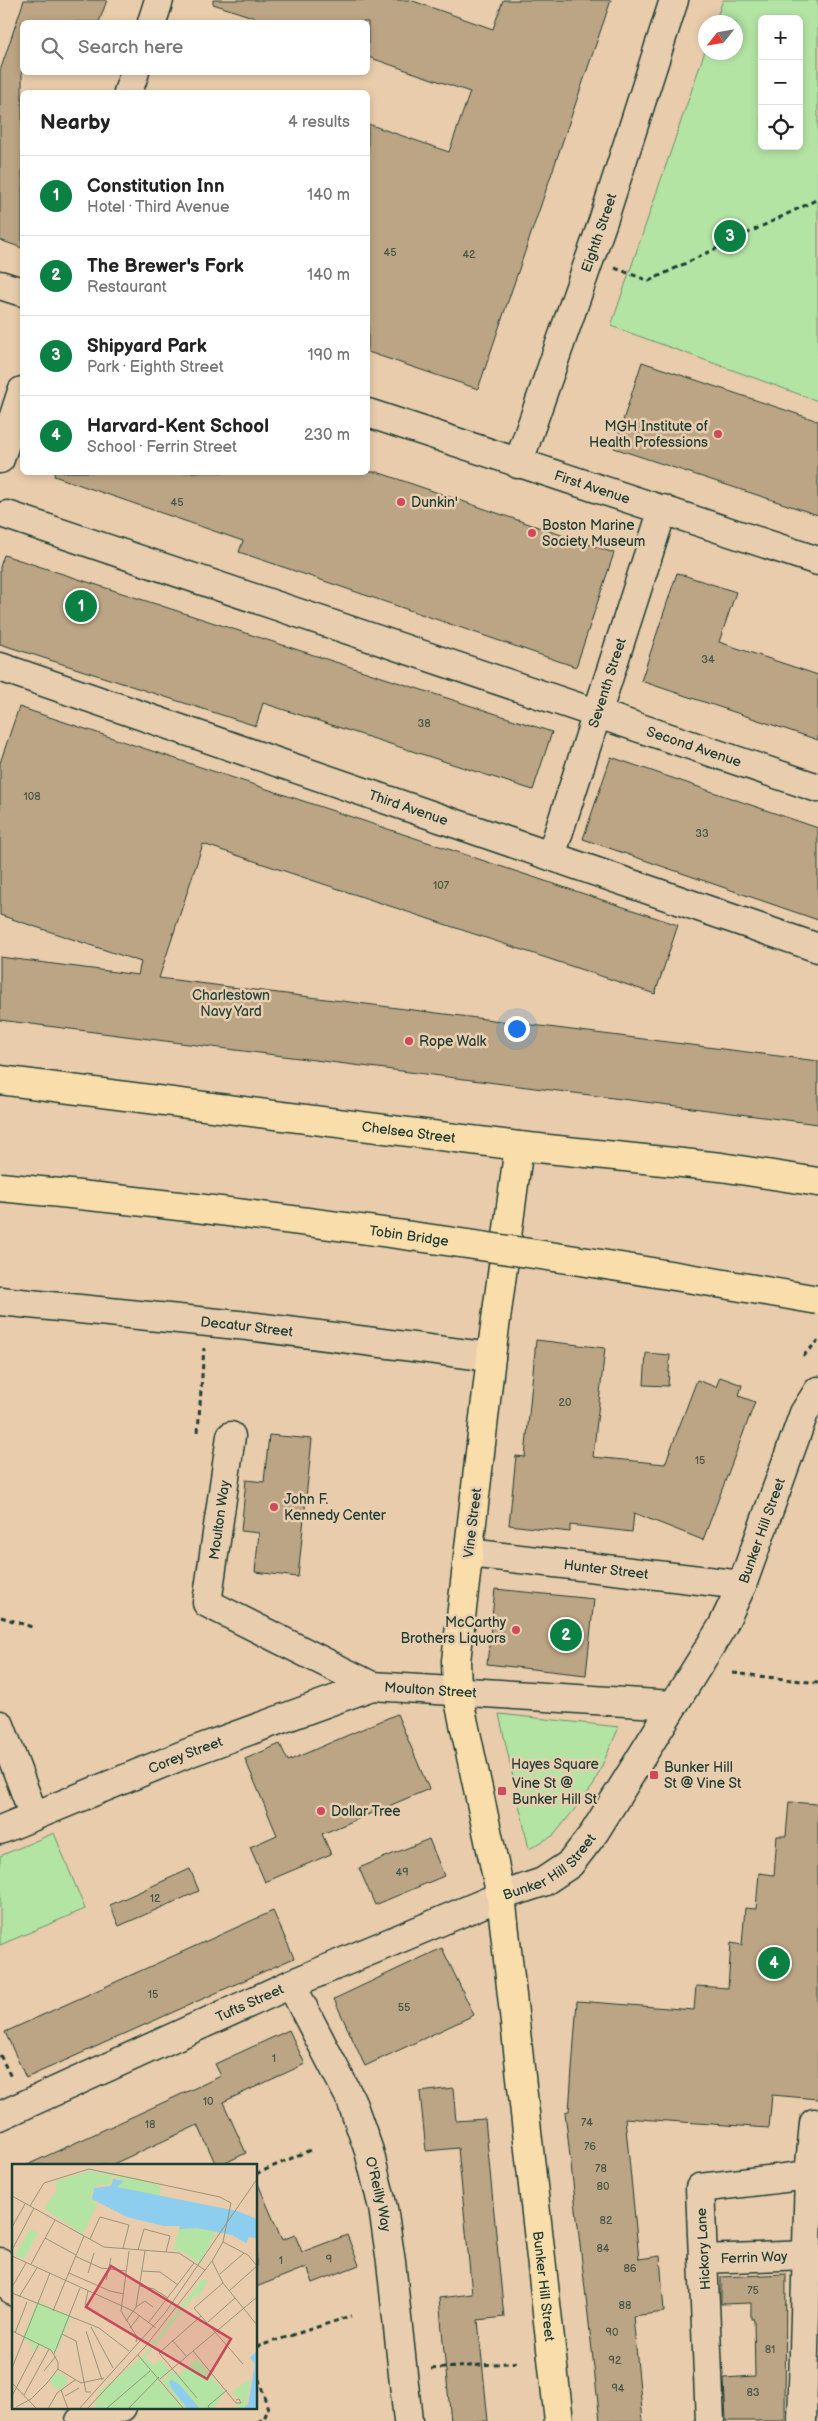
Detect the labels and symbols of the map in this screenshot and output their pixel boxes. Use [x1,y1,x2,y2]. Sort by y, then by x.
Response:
north arrow [698,15,743,60]
street label: Eighth Street [578,191,621,275]
pin: 3 [714,217,746,255]
house number: 45 [383,246,397,259]
house number: 42 [462,248,476,261]
place label: MGH Institute of Health Professions [589,418,709,451]
marker: MGH Institute of Health Professions [712,428,724,440]
street label: First Avenue [552,467,632,508]
place label: Dunkin' [411,494,458,511]
house number: 45 [170,496,184,509]
marker: Dunkin' [395,496,407,508]
place label: Boston Marine Society Museum [542,517,645,550]
marker: Boston Marine Society Museum [526,527,538,539]
pin: 1 [65,587,97,625]
street label: Seventh Street [585,635,630,730]
house number: 34 [701,653,715,666]
house number: 38 [417,717,431,730]
street label: Second Avenue [644,723,744,771]
street label: Third Avenue [367,786,450,829]
house number: 108 [23,790,41,803]
house number: 33 [695,827,709,840]
house number: 107 [433,879,450,892]
park label: Charlestown Navy Yard [192,987,270,1020]
your location [504,1016,530,1042]
place label: Rope Walk [419,1033,487,1050]
marker: Rope Walk [403,1035,415,1047]
street label: Chelsea Street [361,1118,457,1147]
street label: Tobin Bridge [368,1222,450,1250]
street label: Decatur Street [200,1313,294,1341]
house number: 20 [559,1396,572,1409]
house number: 15 [695,1454,705,1467]
street label: Bunker Hill Street [735,1475,789,1586]
street label: Moulton Way [206,1479,234,1561]
street label: Vine Street [460,1487,485,1559]
place label: John F. Kennedy Center [284,1491,387,1524]
marker: John F. Kennedy Center [268,1501,280,1513]
street label: Hunter Street [563,1556,650,1583]
place label: McCarthy Brothers Liquors [401,1614,507,1647]
pin: 2 [550,1616,582,1654]
marker: McCarthy Brothers Liquors [510,1624,522,1636]
street label: Moulton Street [384,1679,478,1702]
street label: Corey Street [146,1733,226,1777]
park label: Hayes Square [511,1756,599,1773]
place label: Bunker Hill St @ Vine St [664,1759,742,1792]
marker: Bunker Hill St @ Vine St [648,1769,660,1781]
place label: Vine St @ Bunker Hill St [512,1775,598,1808]
marker: Vine St @ Bunker Hill St [496,1785,508,1797]
place label: Dollar Tree [331,1803,401,1820]
marker: Dollar Tree [315,1805,327,1817]
street label: Bunker Hill Street [501,1830,600,1904]
house number: 49 [395,1866,409,1879]
house number: 12 [150,1892,161,1905]
pin: 4 [758,1944,790,1982]
street label: Tufts Street [213,1980,287,2026]
house number: 15 [148,1988,158,2001]
house number: 55 [398,2001,410,2014]
house number: 1 [272,2052,276,2065]
house number: 10 [203,2095,214,2108]
house number: 74 [581,2116,593,2129]
house number: 18 [145,2118,155,2131]
house number: 76 [584,2140,596,2153]
street label: O'Reilly Way [362,2155,395,2234]
house number: 78 [595,2162,607,2175]
inset map [12,2164,258,2408]
house number: 80 [597,2180,610,2193]
street label: Hickory Lane [693,2207,714,2290]
house number: 82 [600,2214,613,2227]
street label: Bunker Hill Street [529,2230,558,2343]
house number: 84 [596,2242,610,2255]
street label: Ferrin Way [720,2248,788,2267]
house number: 9 [326,2253,332,2266]
house number: 1 [279,2254,283,2267]
house number: 86 [623,2262,637,2275]
house number: 75 [747,2284,759,2297]
house number: 88 [619,2299,631,2312]
house number: 90 [606,2326,619,2339]
house number: 81 [765,2343,775,2356]
house number: 92 [609,2354,622,2367]
house number: 94 [611,2382,625,2395]
house number: 83 [746,2386,760,2399]

